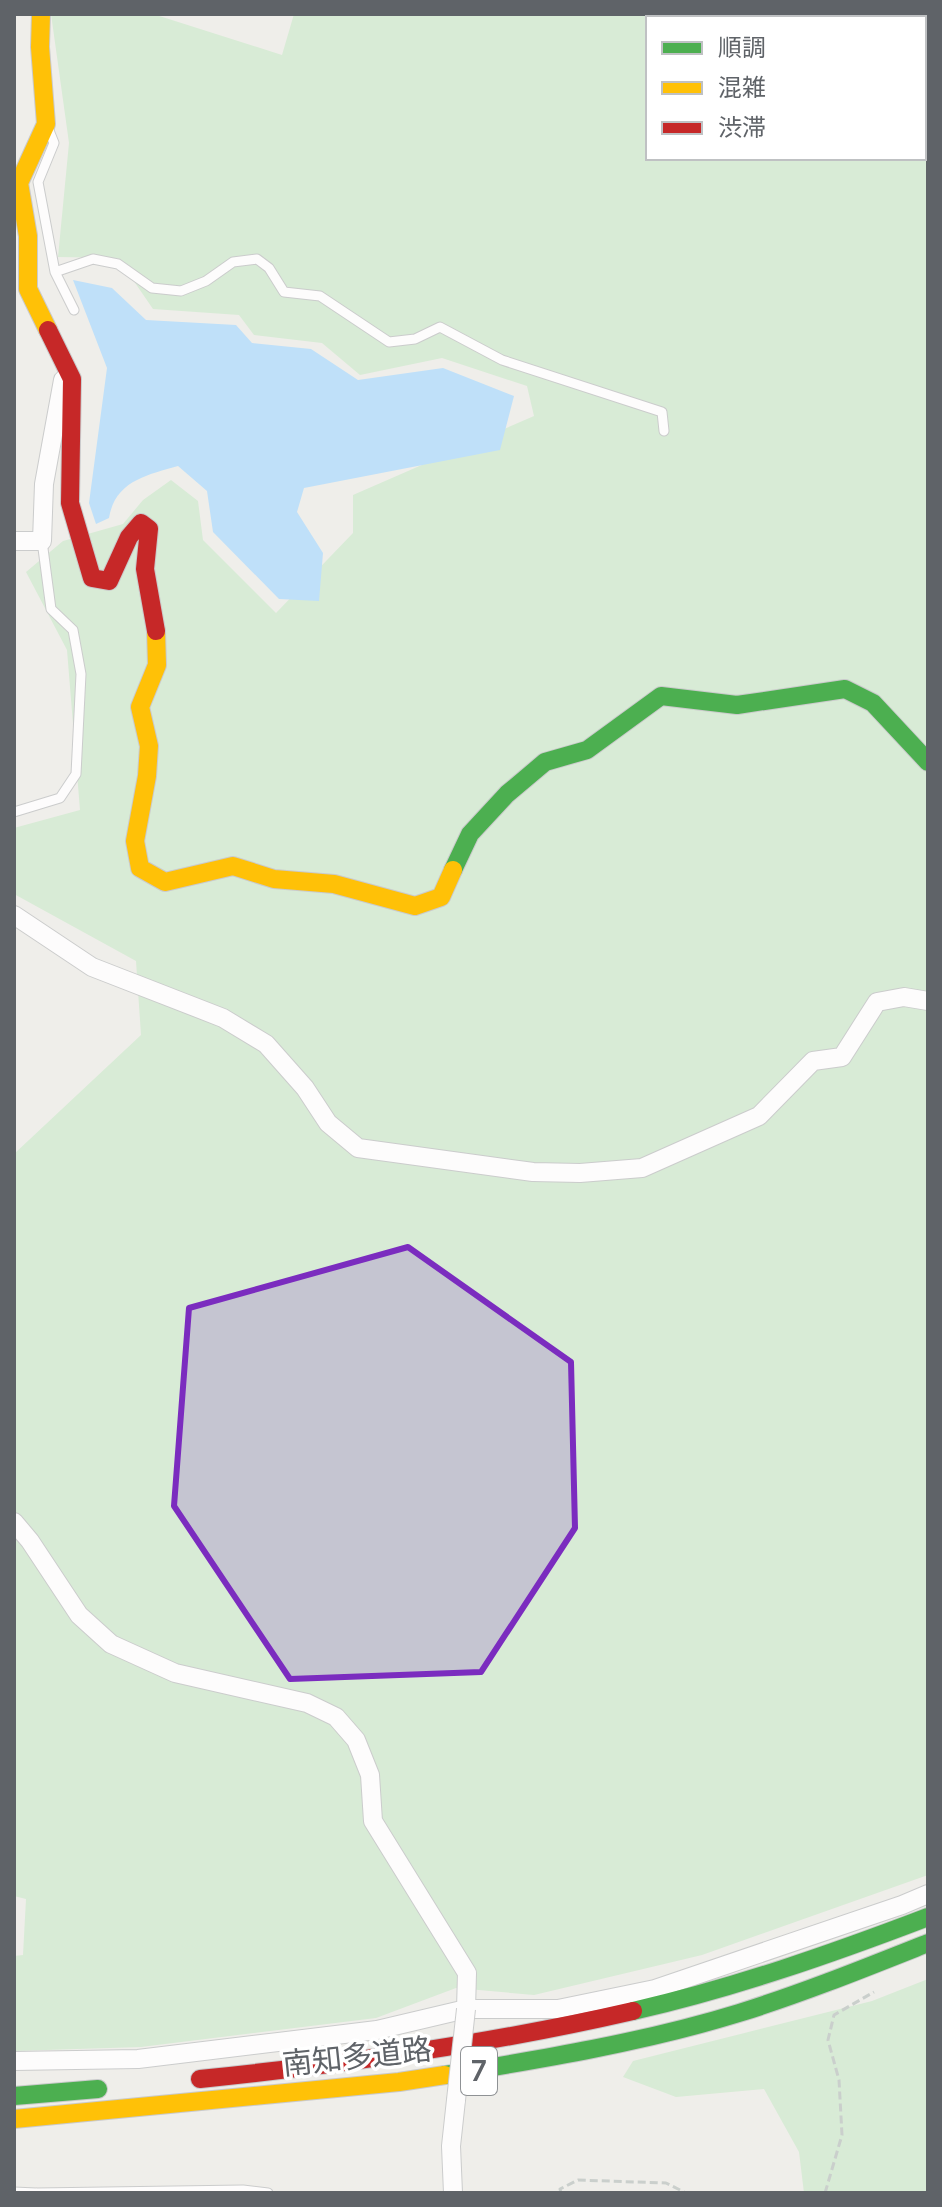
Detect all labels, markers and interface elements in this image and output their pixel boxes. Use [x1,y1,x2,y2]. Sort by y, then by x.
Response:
legend [646,16,926,160]
text: 順調 [718,32,766,62]
text: 混雑 [718,72,766,102]
text: 渋滞 [718,112,766,142]
street label: 南知多道路 [280,2029,433,2083]
road number: 7 [461,2047,497,2095]

